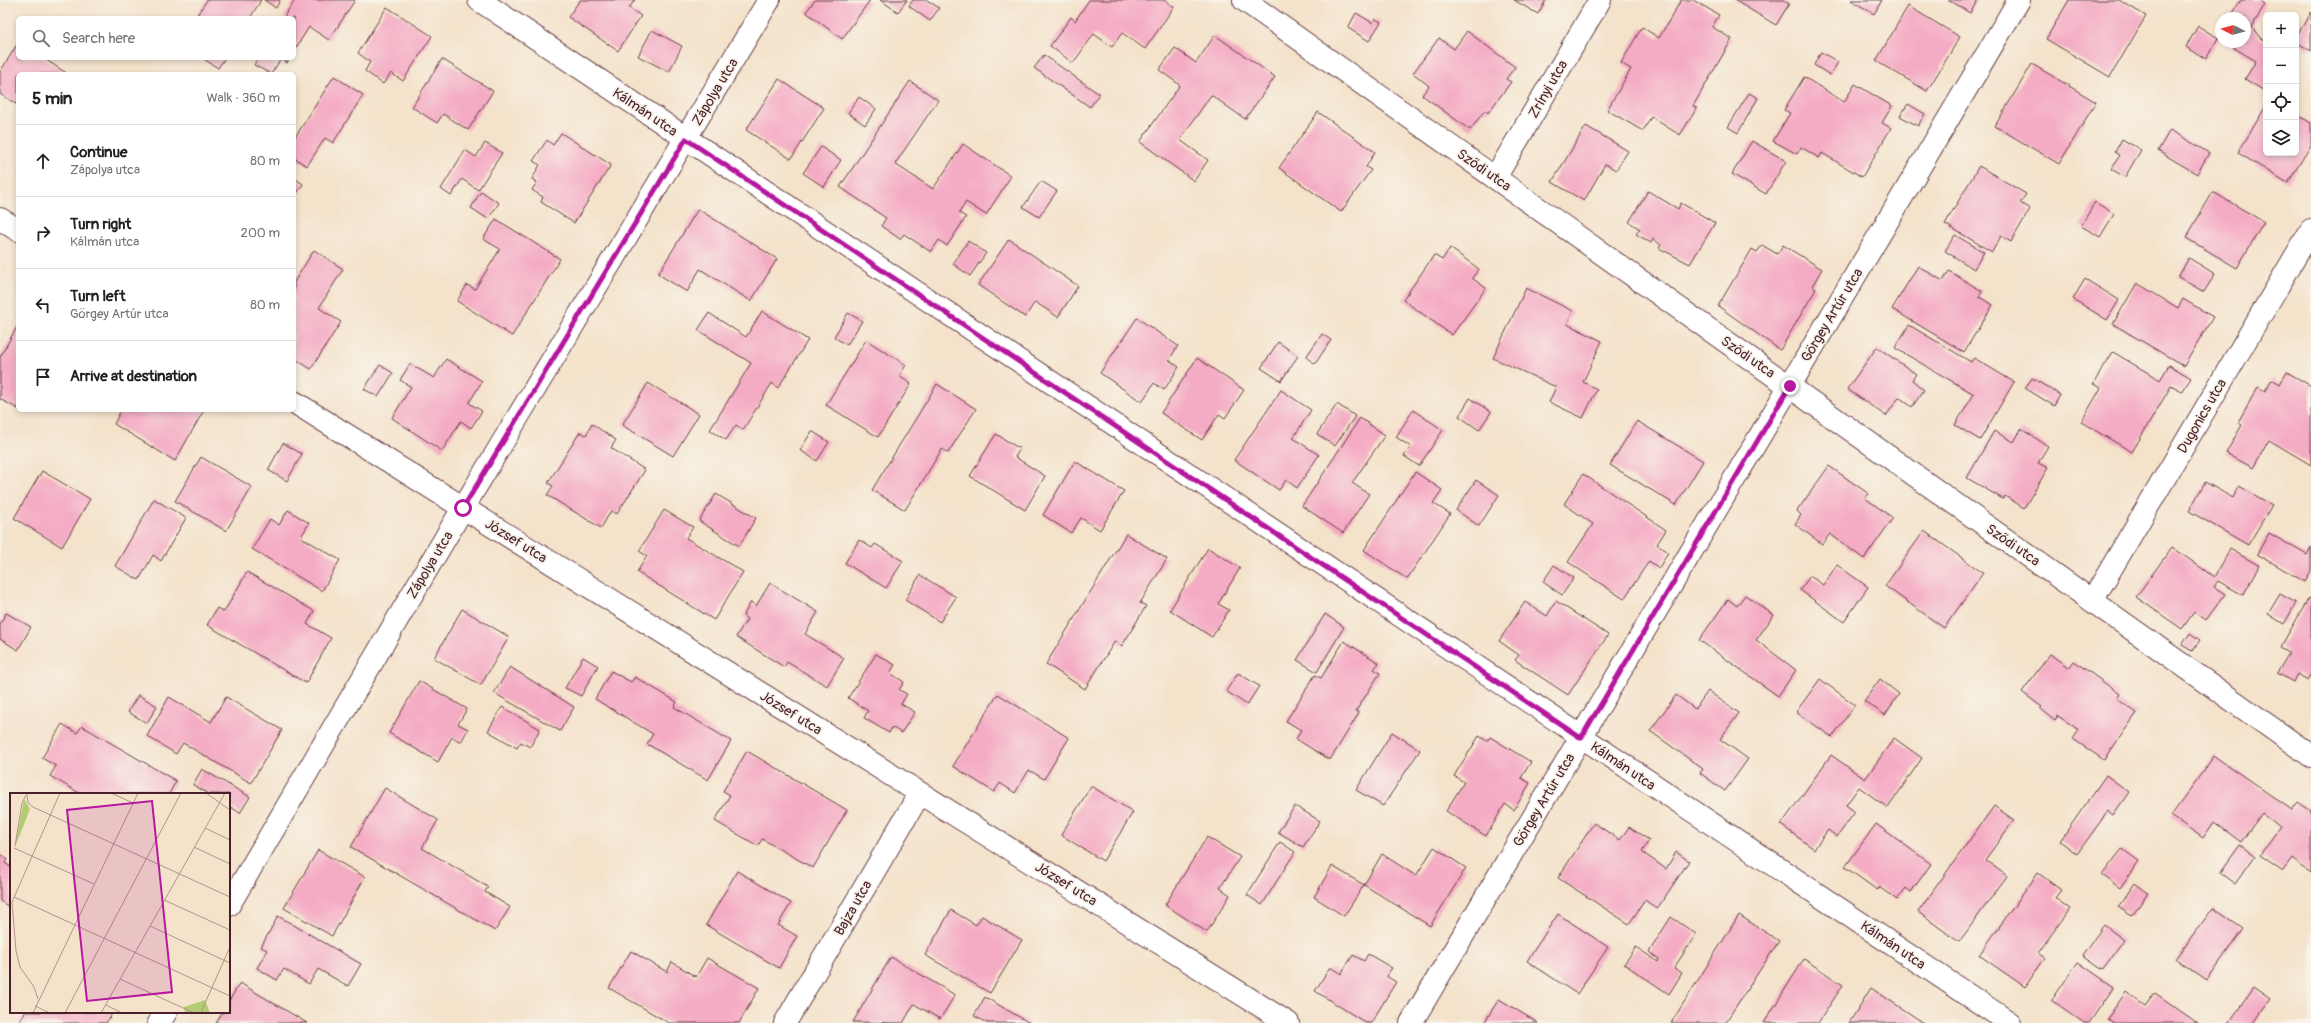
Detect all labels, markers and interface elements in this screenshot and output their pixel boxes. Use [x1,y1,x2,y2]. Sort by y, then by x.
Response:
north arrow [2215,12,2251,48]
map controls [2263,12,2299,156]
button: + [2263,12,2299,48]
search box [16,16,296,60]
icon: search [30,27,52,49]
text: Search here [62,29,135,48]
button: − [2263,48,2299,84]
street label: Zápolya utca [688,55,742,129]
street label: Zrínyi utca [1525,57,1571,121]
street label: Kálmán utca [609,84,681,140]
button: locate [2263,84,2299,120]
text: 5 min [32,88,72,109]
text: Walk · 360 m [206,90,280,106]
button: layers [2263,120,2299,156]
text: Continue [70,143,128,162]
street label: Sződi utca [1454,145,1514,195]
icon: ahead [32,150,54,172]
text: 80 m [250,153,280,169]
text: Zápolya utca [70,162,140,178]
text: Turn right [70,215,131,234]
icon: right [32,222,54,244]
text: 200 m [241,225,280,241]
text: Kálmán utca [70,234,139,250]
street label: Görgey Artúr utca [1797,265,1867,365]
text: Turn left [70,287,126,306]
icon: left [32,294,54,316]
text: 80 m [250,297,280,313]
text: Görgey Artúr utca [70,306,169,322]
street label: Sződi utca [1718,332,1778,382]
icon: arrive [32,366,54,388]
text: Arrive at destination [70,367,197,386]
street label: Dugonics utca [2174,376,2230,456]
route end [1781,377,1799,395]
route start [454,499,472,517]
street label: József utca [482,515,550,567]
street label: Sződi utca [1983,520,2043,570]
street label: Zápolya utca [403,528,457,602]
street label: József utca [757,687,825,739]
street label: Kálmán utca [1587,738,1659,794]
street label: Görgey Artúr utca [1509,750,1579,850]
inset map [10,793,230,1013]
street label: József utca [1032,858,1100,910]
street label: Bajza utca [830,877,876,939]
street label: Kálmán utca [1857,917,1929,973]

